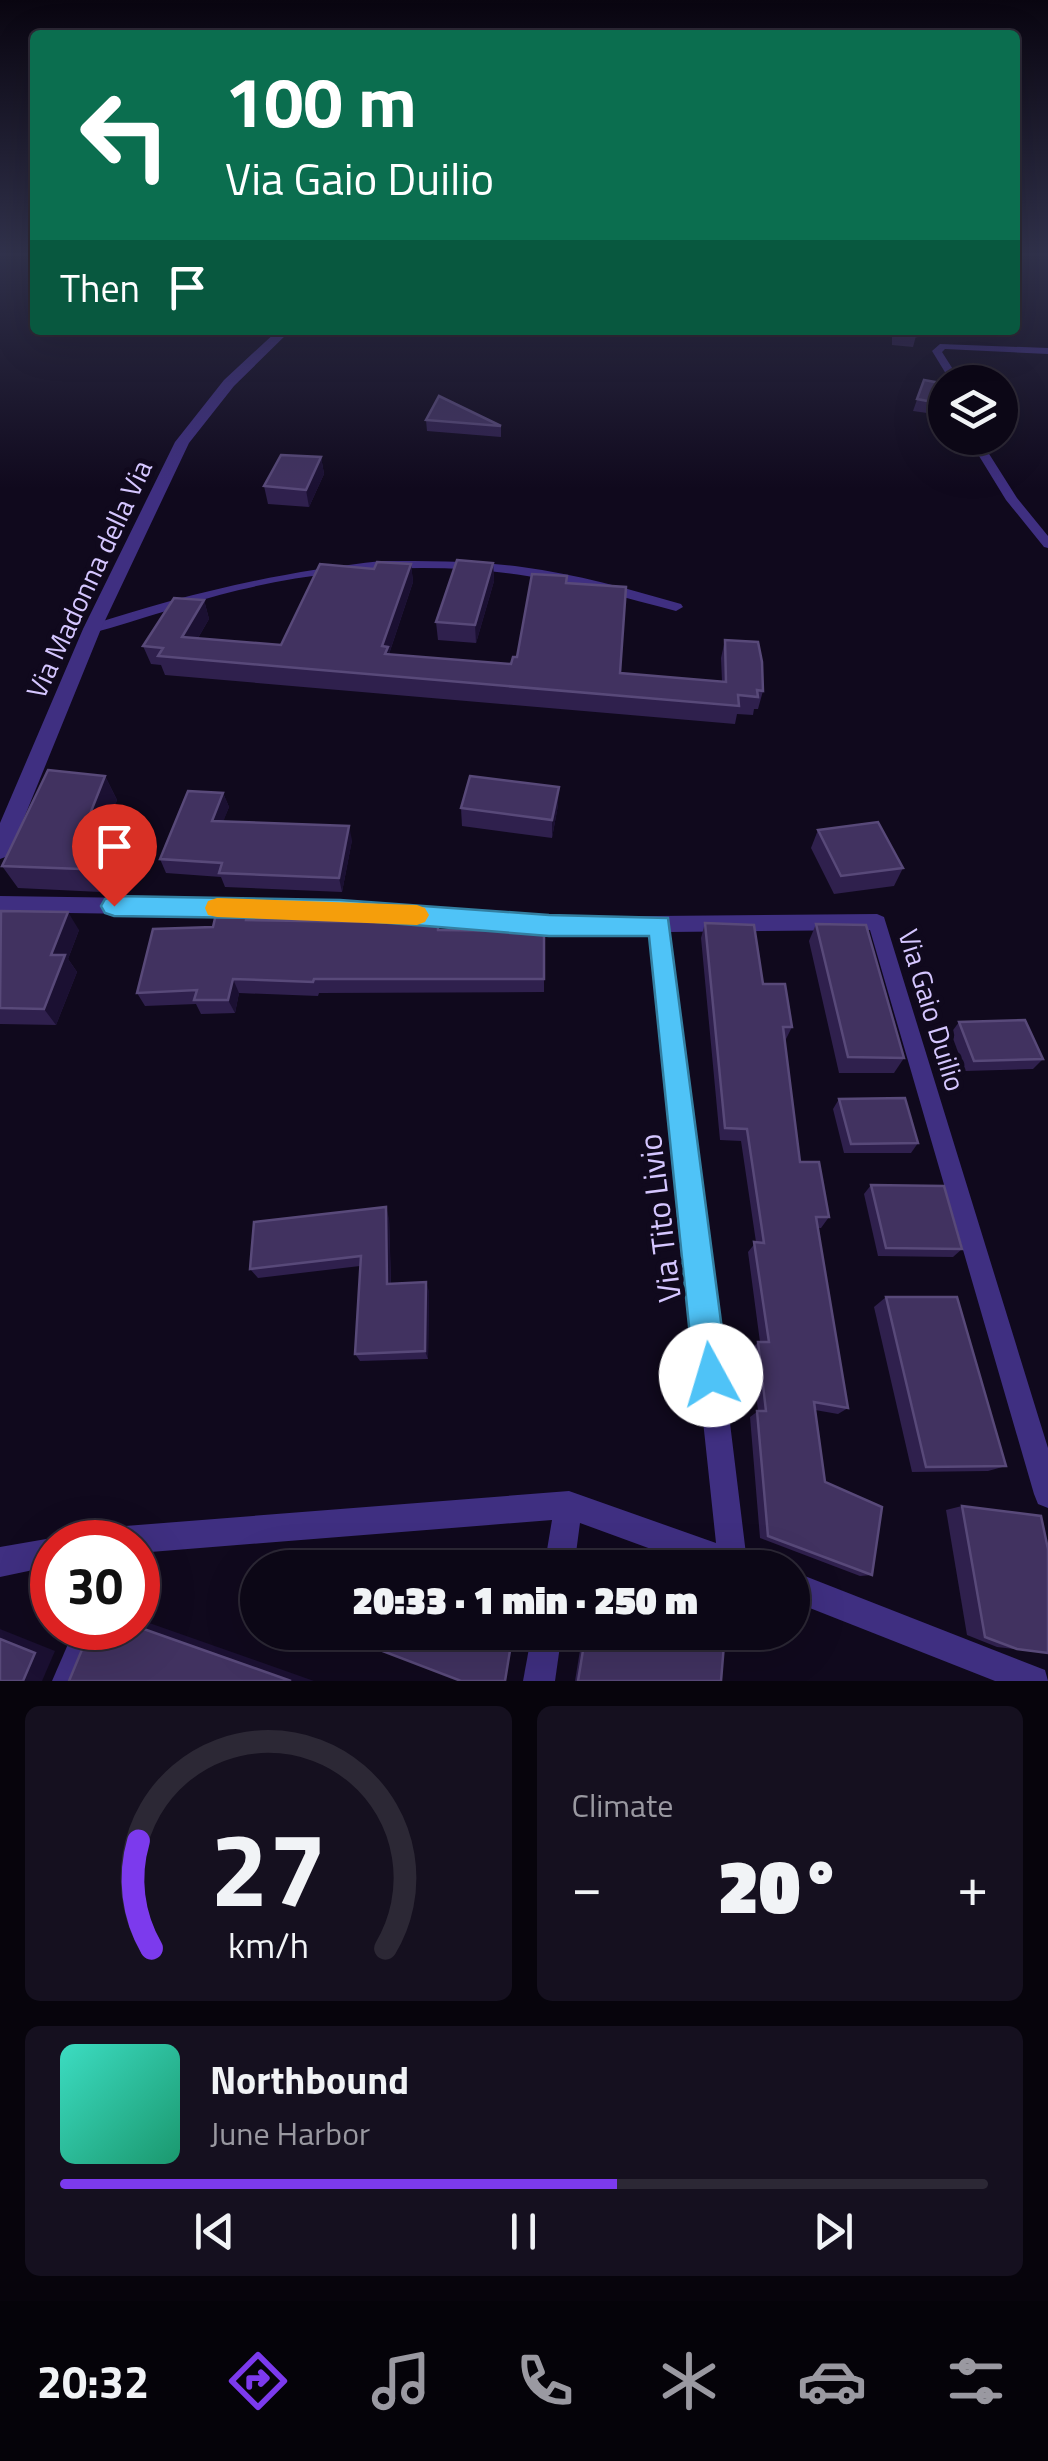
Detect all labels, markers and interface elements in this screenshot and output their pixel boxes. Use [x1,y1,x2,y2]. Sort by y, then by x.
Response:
text: 100 m [225,48,417,154]
icon: left [60,70,190,200]
text: Via Gaio Duilio [225,144,494,212]
text: Then [60,259,140,317]
icon: arrive [160,260,215,315]
map controls [928,365,1018,455]
button: layers [928,365,1018,455]
street label: Via Madonna della Via [14,453,163,705]
pin [72,804,157,907]
icon: arrive [87,819,142,874]
street label: Via Gaio Duilio [887,924,978,1096]
street label: Via Tito Livio [625,1131,693,1305]
position arrow [659,1323,763,1427]
speed limit sign: 30 [30,1520,160,1650]
text: 20:33 · 1 min · 250 m [352,1571,698,1629]
text: Climate [572,1781,673,1829]
text: 27 [210,1788,326,1946]
text: 20° [718,1828,842,1942]
text: − [572,1844,602,1927]
text: + [957,1844,988,1927]
text: km/h [228,1917,309,1972]
text: Northbound [210,2051,409,2109]
text: June Harbor [210,2109,370,2157]
icon: previous [187,2204,242,2259]
icon: pause [496,2204,551,2259]
icon: next [806,2204,861,2259]
icon: directions [223,2346,293,2416]
icon: music [366,2346,436,2416]
icon: phone [510,2346,580,2416]
icon: climate [654,2346,724,2416]
icon: car [797,2346,867,2416]
icon: filters [941,2346,1011,2416]
text: 20:32 [37,2347,149,2415]

